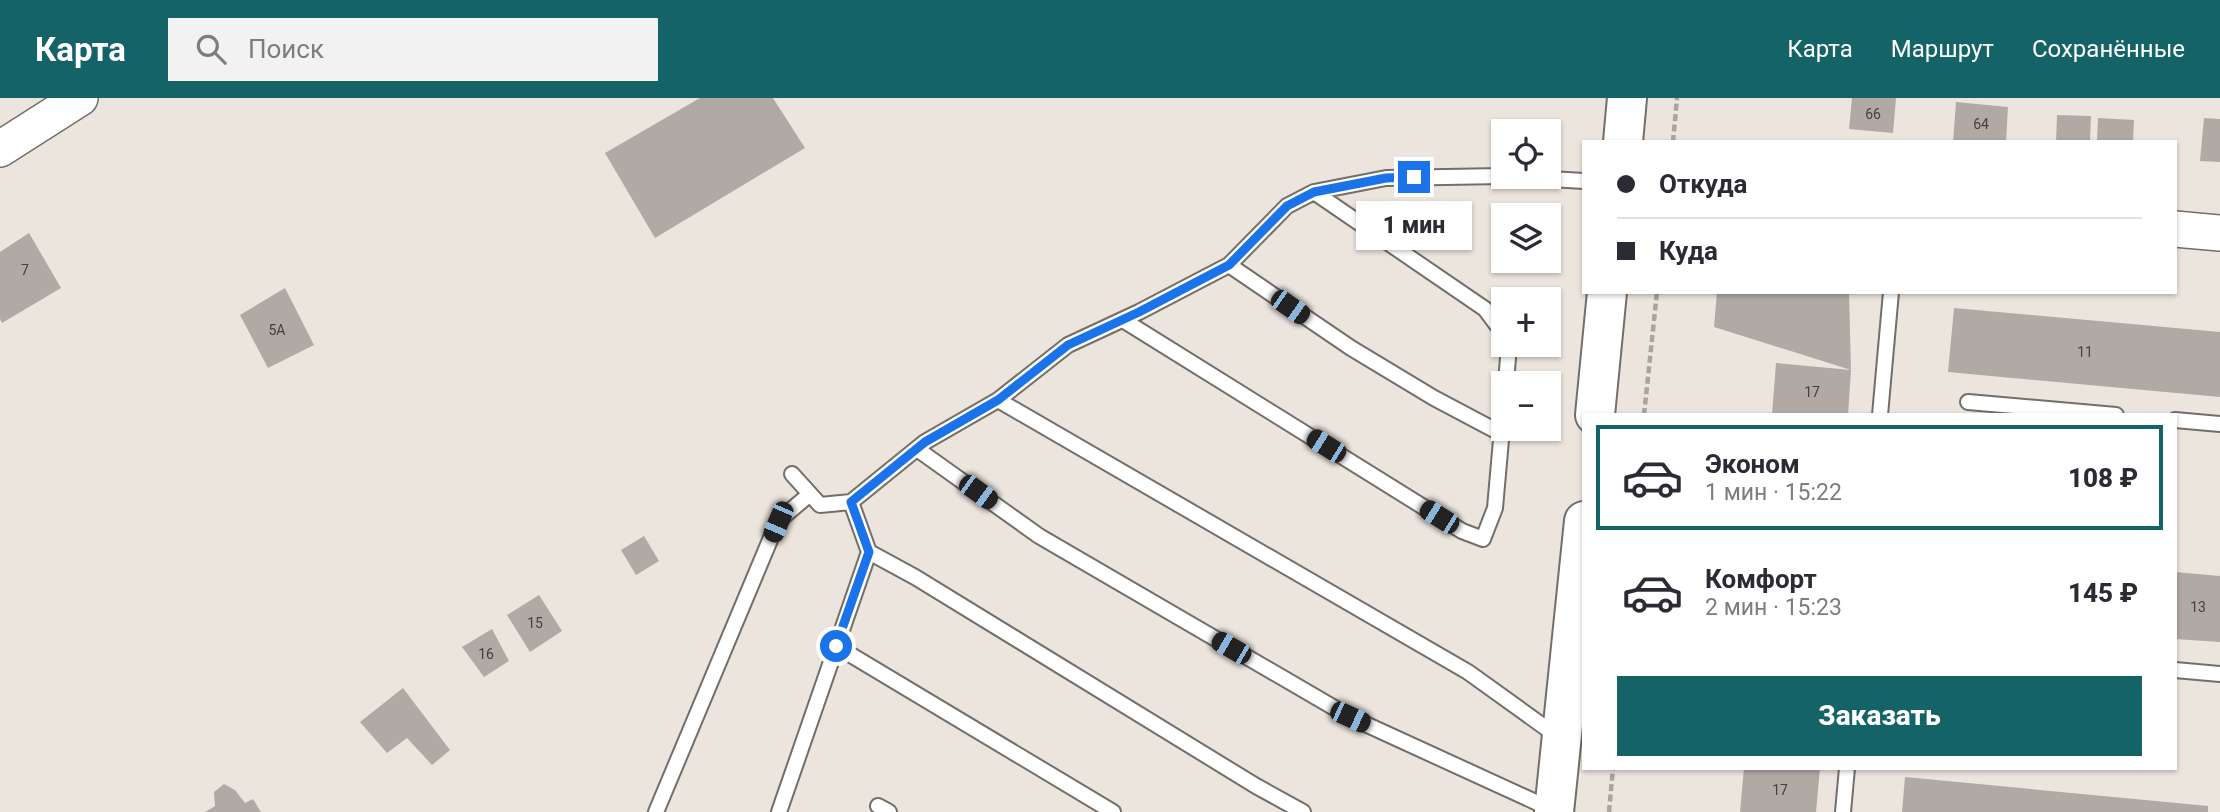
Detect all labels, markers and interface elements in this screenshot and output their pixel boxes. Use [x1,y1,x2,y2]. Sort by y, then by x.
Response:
search box [168,18,658,81]
text: Карта [35,30,126,69]
icon: search [192,30,230,68]
text: Поиск [248,34,324,64]
text: Карта [1787,35,1853,63]
text: Маршрут [1891,35,1994,63]
text: Сохранённые [2032,35,2185,63]
house number: 66 [1865,106,1881,122]
house number: 64 [1973,116,1989,132]
map controls [1491,119,1561,441]
button: locate [1491,119,1561,189]
route end [1398,161,1430,193]
text: Откуда [1659,169,1748,199]
callout: 1 мин [1356,202,1472,250]
button: layers [1491,203,1561,273]
text: 1 мин [1383,212,1445,239]
text: Куда [1659,236,1718,266]
house number: 7 [21,262,29,278]
car [1267,286,1314,328]
button: + [1491,287,1561,357]
house number: 5А [268,322,286,338]
house number: 11 [2077,344,2093,360]
button: − [1491,371,1561,441]
house number: 17 [1804,384,1820,400]
car [1303,426,1350,466]
icon: car [1621,446,1684,509]
text: Эконом [1705,449,1800,479]
text: 108 ₽ [2068,463,2138,493]
car [955,471,1002,513]
text: 1 мин · 15:22 [1705,479,1842,506]
car [1416,497,1463,537]
car [761,499,796,545]
icon: car [1621,561,1684,624]
text: Комфорт [1705,564,1817,594]
text: 145 ₽ [2068,578,2138,608]
text: 2 мин · 15:23 [1705,594,1842,621]
house number: 13 [2190,599,2206,615]
house number: 15 [527,615,543,631]
car [1208,628,1255,668]
route start [820,630,852,662]
house number: 16 [478,646,494,662]
button: Заказать [1617,676,2142,756]
car [1327,699,1374,735]
house number: 17 [1772,782,1788,798]

